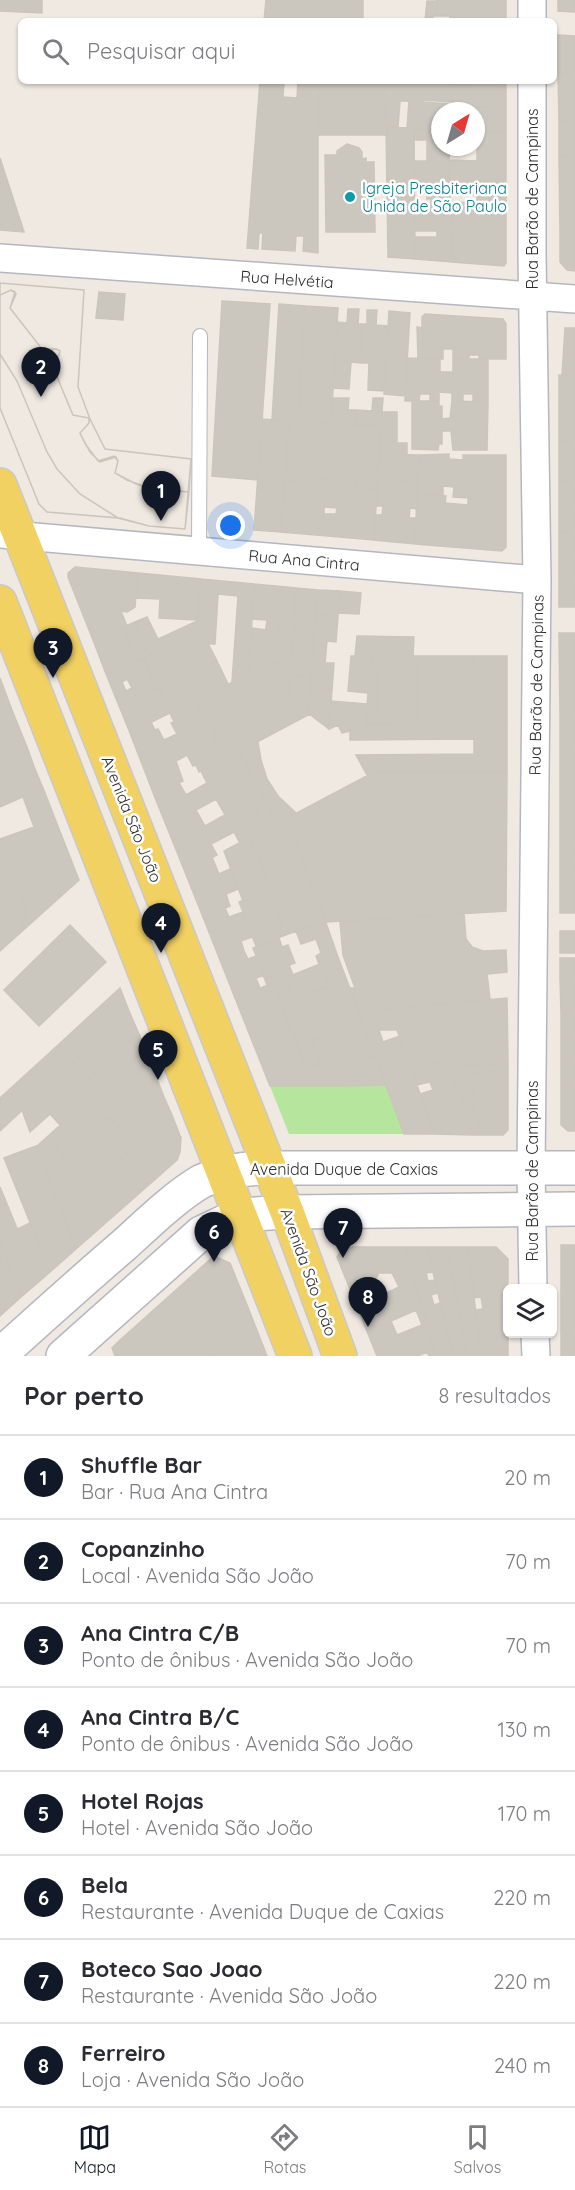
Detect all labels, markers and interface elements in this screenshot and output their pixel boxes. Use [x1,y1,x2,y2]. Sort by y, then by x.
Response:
search box [18,18,557,84]
icon: search [39,35,72,68]
text: Pesquisar aqui [87,37,235,65]
north arrow [431,102,485,156]
street label: Rua Barão de Campinas [522,109,542,289]
place label: Igreja Presbiteriana Unida de São Paulo [362,178,507,216]
marker: Igreja Presbiteriana Unida de São Paulo [343,190,357,204]
street label: Rua Helvétia [240,266,334,292]
pin: 2 [22,348,60,397]
pin: 1 [142,472,180,521]
your location [216,511,245,540]
street label: Rua Ana Cintra [248,545,360,575]
street label: Rua Barão de Campinas [524,594,548,776]
pin: 3 [34,628,72,678]
street label: Avenida São João [98,753,166,885]
pin: 4 [142,904,180,953]
pin: 5 [138,1030,178,1080]
street label: Rua Barão de Campinas [522,1081,542,1261]
street label: Avenida Duque de Caxias [250,1159,438,1179]
street label: Avenida São João [277,1205,341,1339]
pin: 7 [324,1208,362,1258]
pin: 6 [194,1212,234,1262]
pin: 8 [348,1278,388,1327]
map controls [503,1284,557,1338]
button: layers [503,1284,557,1338]
text: Por perto [24,1379,144,1412]
text: 8 resultados [438,1383,551,1408]
text: Shuffle Bar [81,1451,202,1479]
text: 1 [40,1465,47,1490]
text: 20 m [504,1465,551,1490]
text: Bar · Rua Ana Cintra [81,1479,268,1504]
text: Copanzinho [81,1535,205,1563]
text: 2 [38,1549,49,1574]
text: 70 m [505,1549,551,1574]
text: Local · Avenida São João [81,1563,314,1588]
text: Ana Cintra C/B [81,1619,239,1647]
text: 3 [38,1633,49,1658]
text: 70 m [505,1633,551,1658]
text: Ponto de ônibus · Avenida São João [81,1647,413,1672]
text: Ana Cintra B/C [81,1703,239,1731]
text: 4 [38,1717,49,1742]
text: 130 m [498,1717,551,1742]
text: Ponto de ônibus · Avenida São João [81,1731,413,1756]
text: Hotel Rojas [81,1787,204,1815]
text: 5 [38,1801,49,1826]
text: 170 m [498,1801,551,1826]
text: Hotel · Avenida São João [81,1815,313,1840]
text: Bela [81,1871,128,1899]
text: 6 [38,1885,49,1910]
text: 220 m [493,1885,551,1910]
text: Restaurante · Avenida Duque de Caxias [81,1899,444,1924]
text: Boteco Sao Joao [81,1955,263,1983]
text: 7 [38,1969,49,1994]
text: 220 m [493,1969,551,1994]
text: Restaurante · Avenida São João [81,1983,377,2008]
text: Ferreiro [81,2039,166,2067]
text: 8 [38,2053,49,2078]
text: 240 m [494,2053,551,2078]
text: Loja · Avenida São João [81,2067,304,2092]
tab: Mapa [74,2121,116,2177]
tab: Rotas [263,2121,306,2177]
tab: Salvos [454,2121,501,2177]

